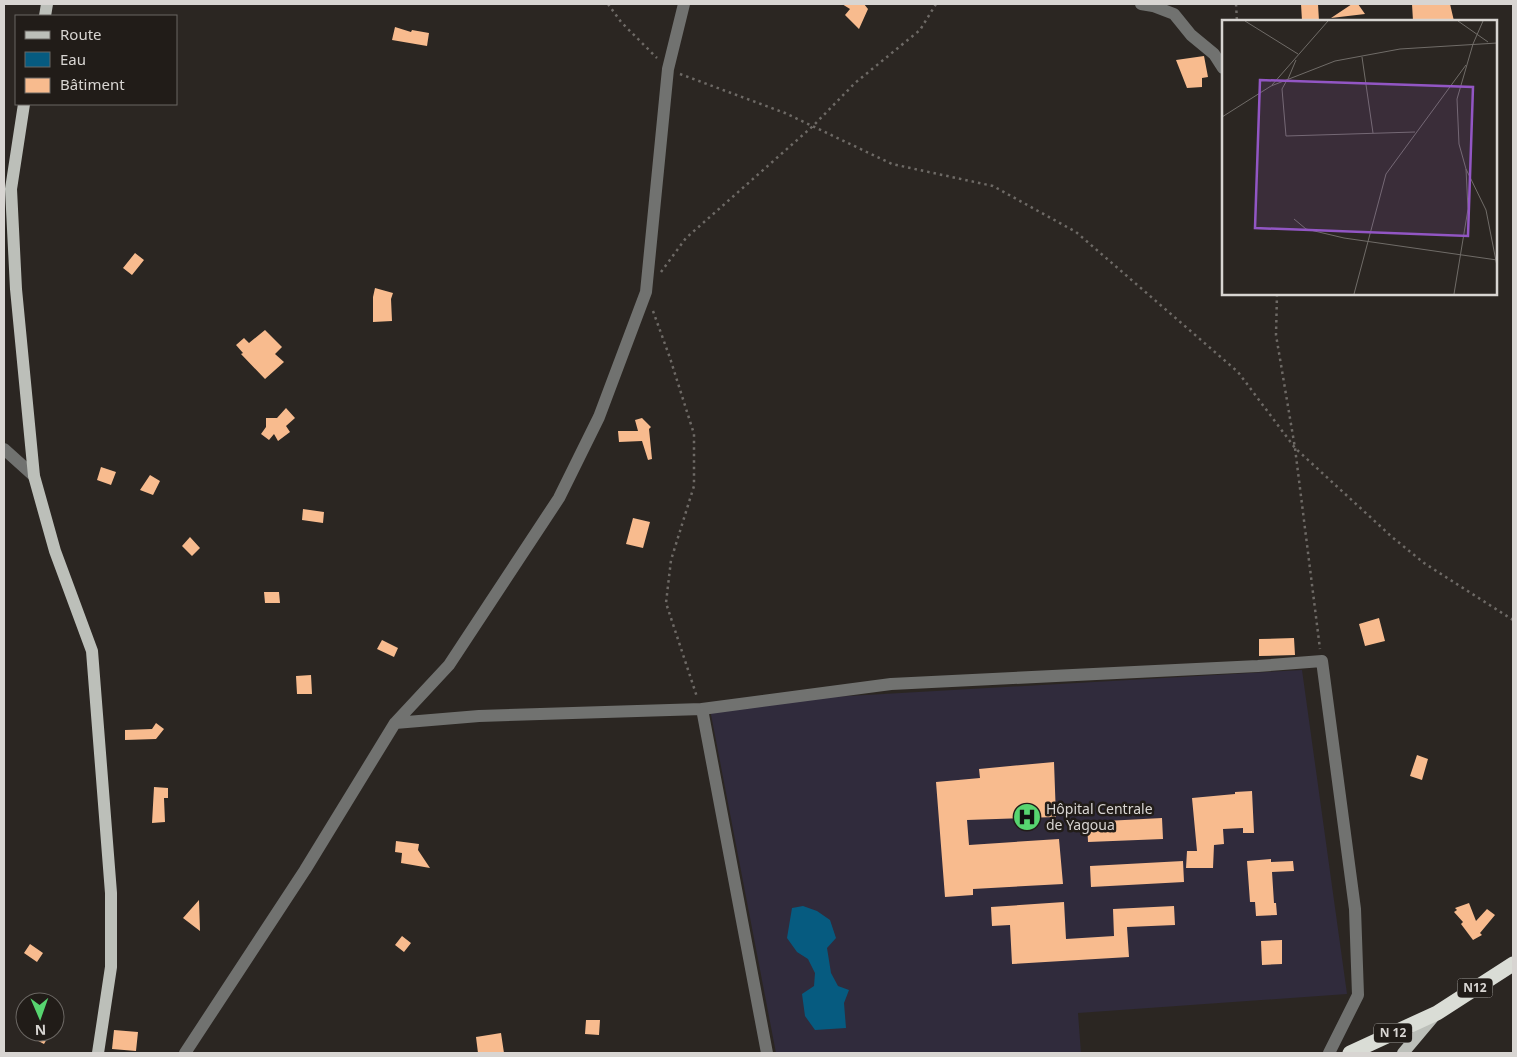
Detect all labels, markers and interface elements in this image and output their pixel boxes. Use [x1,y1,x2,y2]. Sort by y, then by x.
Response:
legend [15,15,178,105]
inset map [1222,20,1497,295]
text: Route [60,24,102,44]
text: Eau [60,49,86,69]
text: Bâtiment [60,74,125,94]
place label: Hôpital Centrale de Yagoua [1046,799,1153,834]
hospital icon: Hôpital Centrale de Yagoua [1012,802,1042,832]
road number: N12 [1458,978,1492,998]
north arrow [15,992,65,1042]
text: N [34,1021,46,1040]
road number: N 12 [1374,1024,1412,1042]

